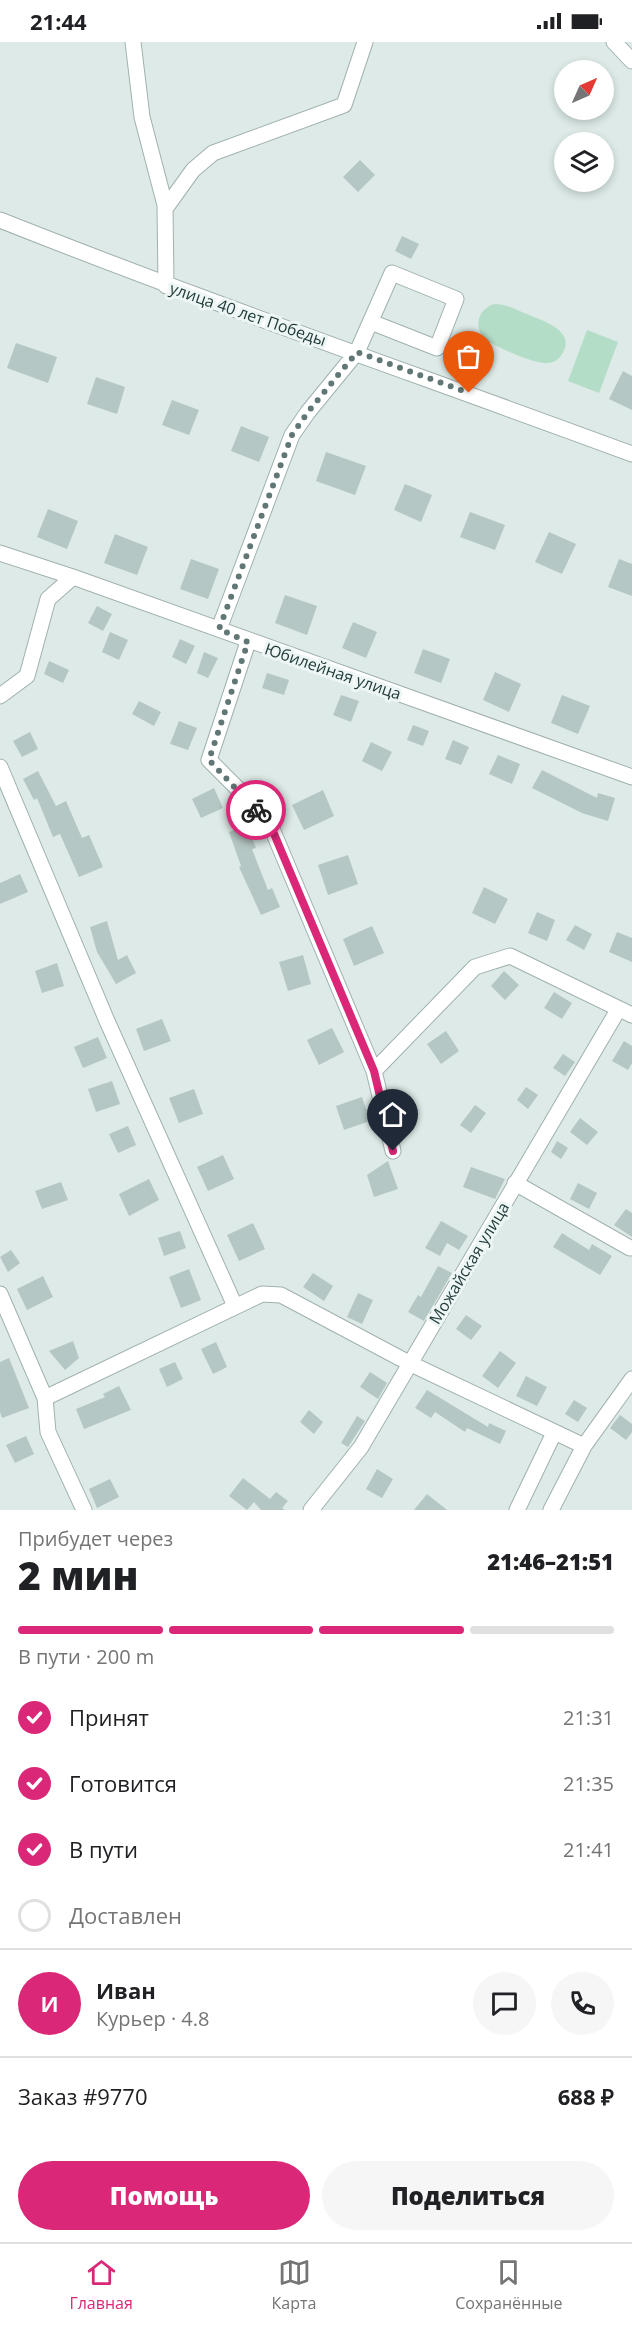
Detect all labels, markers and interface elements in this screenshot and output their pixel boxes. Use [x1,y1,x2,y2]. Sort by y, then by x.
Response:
text: 21:44 [30,6,87,36]
north arrow [554,60,614,120]
map controls [554,60,614,192]
button: layers [554,132,614,192]
street label: улица 40 лет Победы [167,277,329,351]
pin [443,331,494,393]
icon: bag [452,340,485,373]
street label: Юбилейная улица [262,637,404,705]
courier [226,780,286,840]
icon: bike [240,794,273,827]
pin [367,1089,418,1151]
icon: home [376,1098,409,1131]
street label: Можайская улица [424,1198,514,1328]
text: Прибудет через [18,1525,173,1552]
text: 21:46–21:51 [487,1546,614,1576]
text: 2 мин [18,1548,138,1601]
text: В пути · 200 m [18,1643,154,1670]
icon: check [18,1701,51,1734]
text: Принят [69,1702,149,1732]
text: 21:31 [563,1704,614,1731]
icon: check [18,1767,51,1800]
text: Готовится [69,1768,177,1798]
text: 21:35 [563,1770,614,1797]
icon: check [18,1833,51,1866]
text: В пути [69,1834,138,1864]
text: 21:41 [563,1836,614,1863]
text: Доставлен [69,1900,182,1930]
button: chat [473,1972,536,2035]
button: phone [551,1972,614,2035]
text: Иван [96,1975,156,2005]
text: И [40,1988,59,2018]
text: Курьер · 4.8 [96,2005,210,2032]
text: Заказ #9770 [18,2081,148,2111]
text: 688 ₽ [558,2081,614,2111]
button: Помощь [18,2161,310,2230]
button: Поделиться [322,2161,614,2230]
tab: Главная [69,2256,133,2314]
tab: Карта [272,2256,316,2314]
tab: Сохранённые [455,2256,563,2314]

